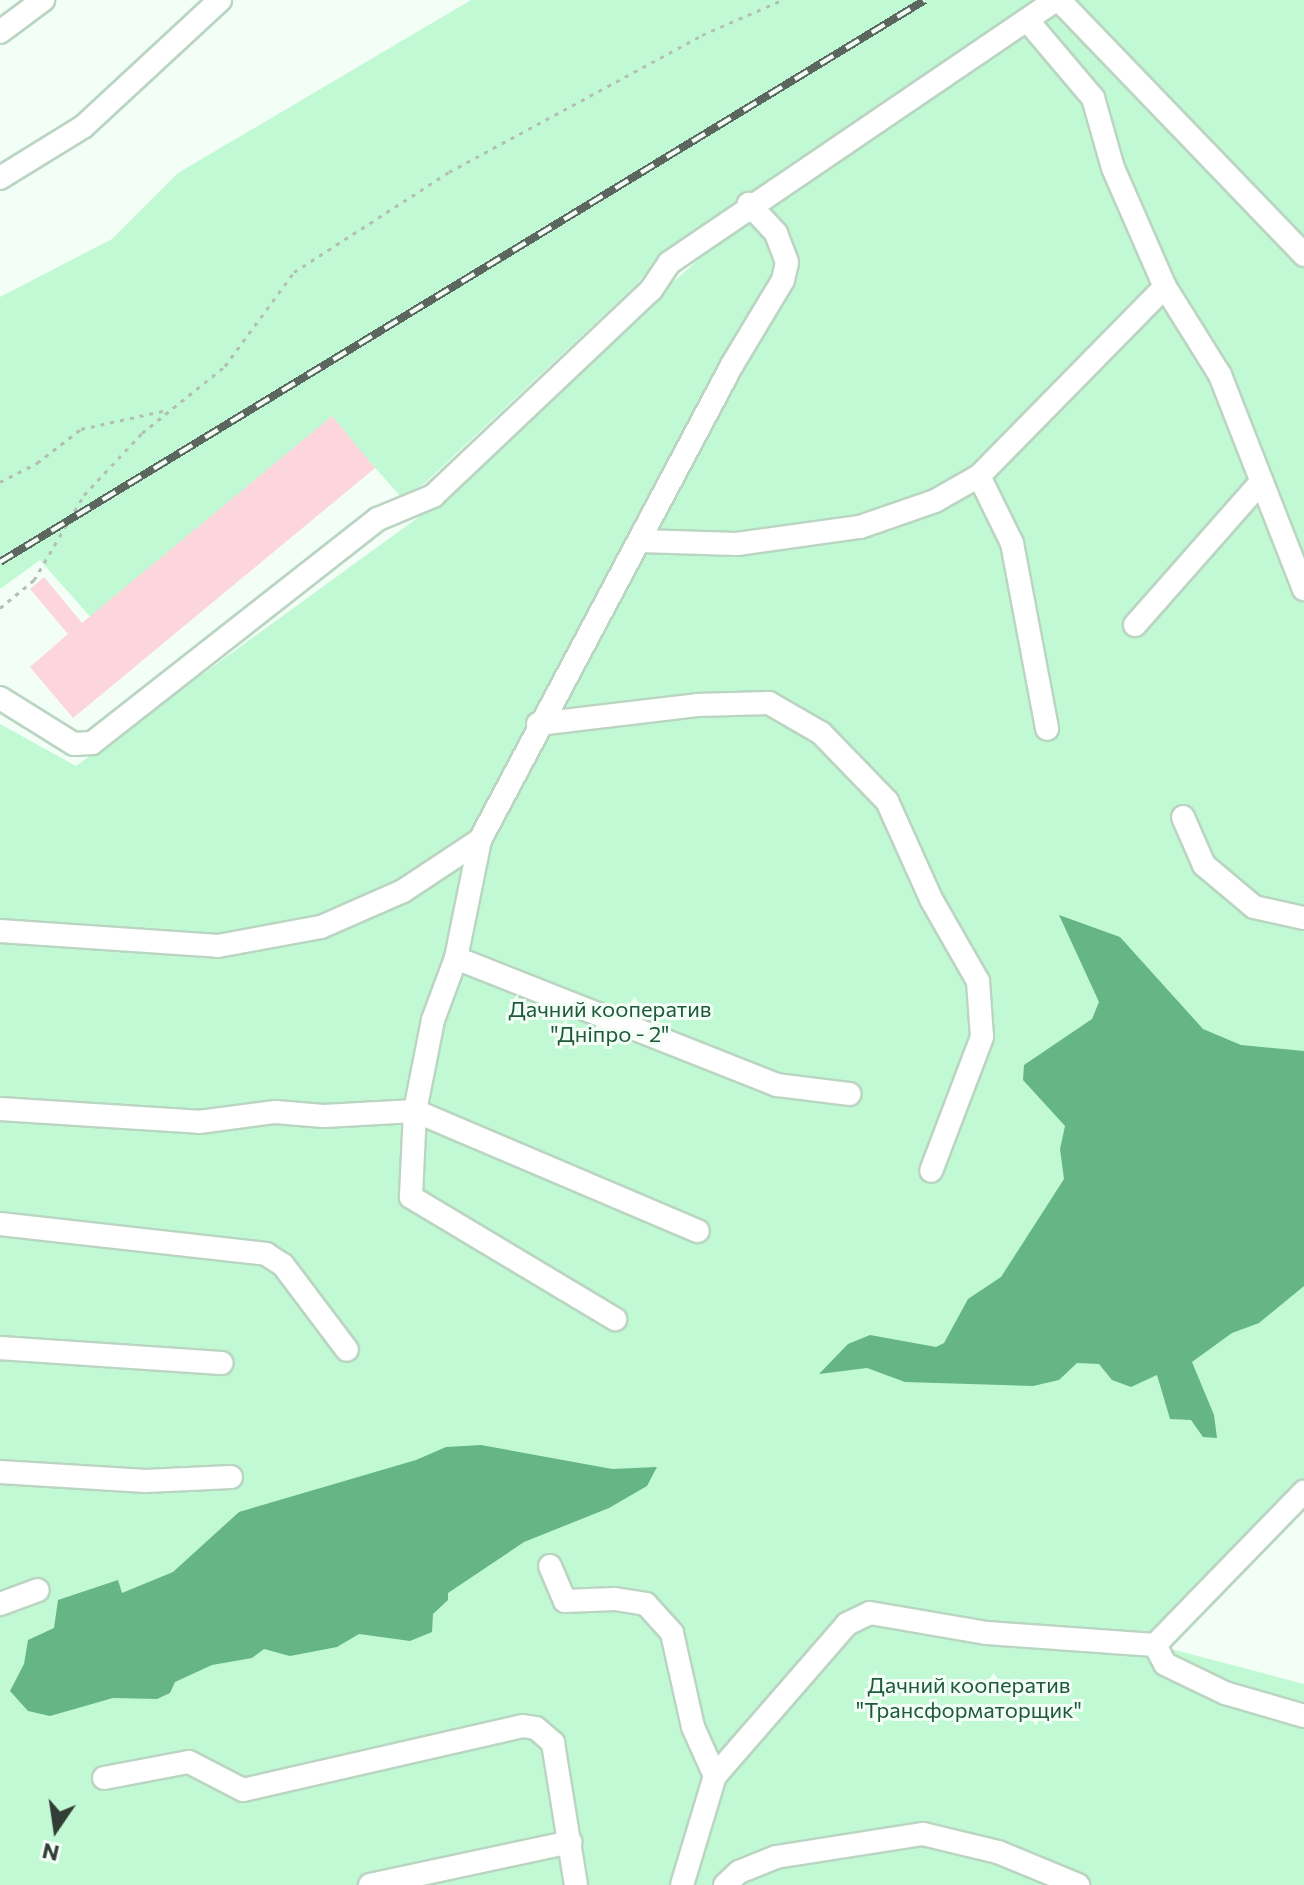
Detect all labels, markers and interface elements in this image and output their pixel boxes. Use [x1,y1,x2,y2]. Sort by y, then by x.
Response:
park label: Дачний кооператив "Дніпро - 2" [509,995,711,1046]
park label: Дачний кооператив "Трансформаторщик" [856,1671,1082,1722]
north arrow [16,1789,96,1869]
text: N [39,1838,62,1868]

